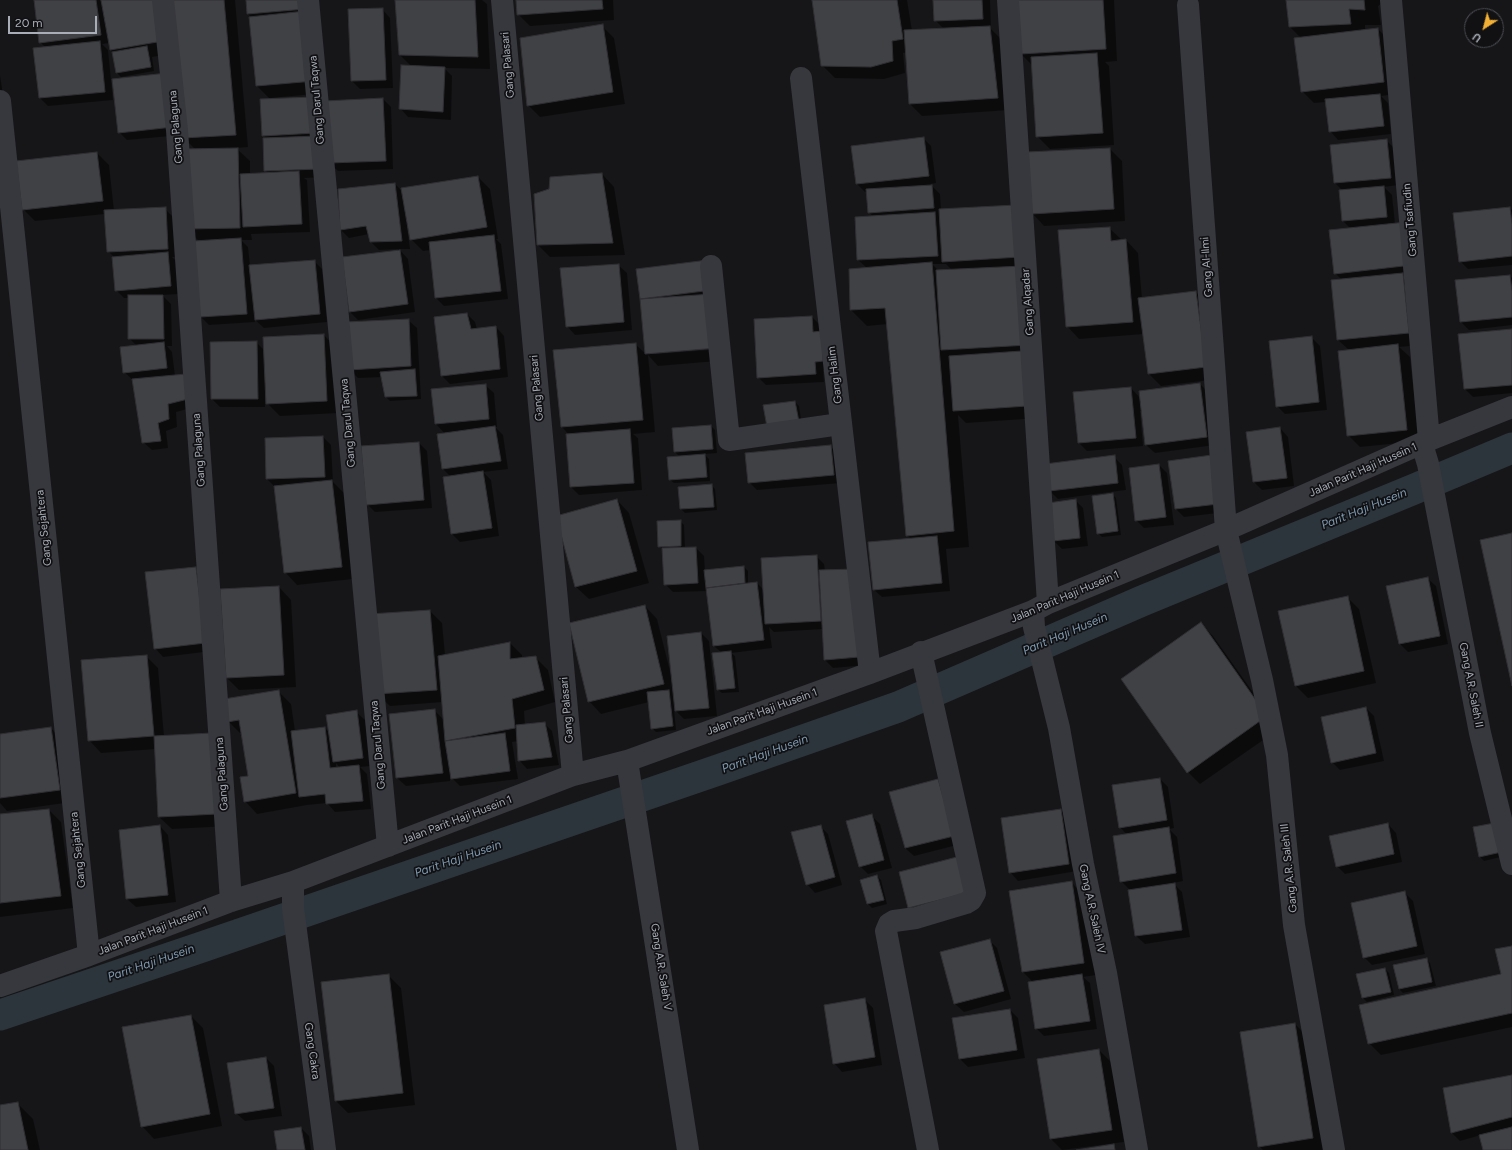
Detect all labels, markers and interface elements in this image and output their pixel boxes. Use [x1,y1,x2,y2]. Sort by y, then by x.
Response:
scale bar [10,8,99,34]
north arrow [1464,8,1504,48]
text: 20 m [15,16,43,30]
text: U [1470,30,1484,45]
street label: Gang Palasari [499,31,517,99]
street label: Gang Darul Taqwa [307,55,327,145]
street label: Gang Palaguna [166,90,186,164]
street label: Gang Tsafiudin [1400,183,1420,257]
street label: Gang Al-llmi [1198,236,1216,298]
street label: Gang Alqadar [1019,268,1037,336]
street label: Gang Halim [825,346,845,404]
street label: Gang Palasari [528,354,546,422]
street label: Gang Darul Taqwa [338,378,358,468]
street label: Gang Palaguna [190,413,208,487]
street label: Jalan Parit Haji Husein 1 [1307,440,1419,500]
water label: Parit Haji Husein [1319,485,1409,533]
street label: Gang Sejahtera [33,489,55,567]
street label: Jalan Parit Haji Husein 1 [1009,568,1121,626]
water label: Parit Haji Husein [1020,610,1110,658]
street label: Gang A.R. Saleh II [1456,641,1486,729]
street label: Gang Palasari [558,676,576,744]
street label: Jalan Parit Haji Husein 1 [705,686,819,738]
street label: Gang Darul Taqwa [368,700,388,790]
water label: Parit Haji Husein [720,732,810,776]
street label: Gang Palaguna [213,737,231,811]
street label: Jalan Parit Haji Husein 1 [400,793,514,847]
street label: Gang Sejahtera [67,811,89,889]
street label: Gang A.R. Saleh III [1278,823,1300,913]
water label: Parit Haji Husein [413,837,503,881]
street label: Gang A.R. Saleh IV [1076,863,1108,955]
street label: Jalan Parit Haji Husein 1 [96,904,210,958]
street label: Gang A.R. Saleh V [648,922,674,1012]
water label: Parit Haji Husein [106,941,196,985]
street label: Gang Cakra [301,1022,323,1080]

